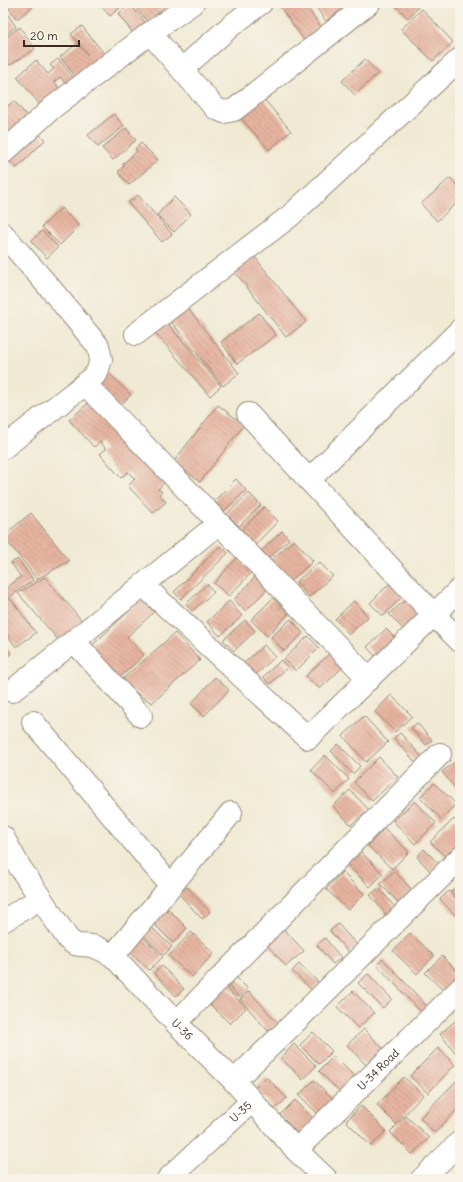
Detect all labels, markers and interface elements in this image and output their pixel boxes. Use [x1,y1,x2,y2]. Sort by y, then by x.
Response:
scale bar [24,22,79,48]
text: 20 m [30,28,58,43]
street label: U-36 [169,1016,196,1043]
street label: U-34 Road [354,1045,402,1093]
street label: U-35 [227,1098,254,1125]

